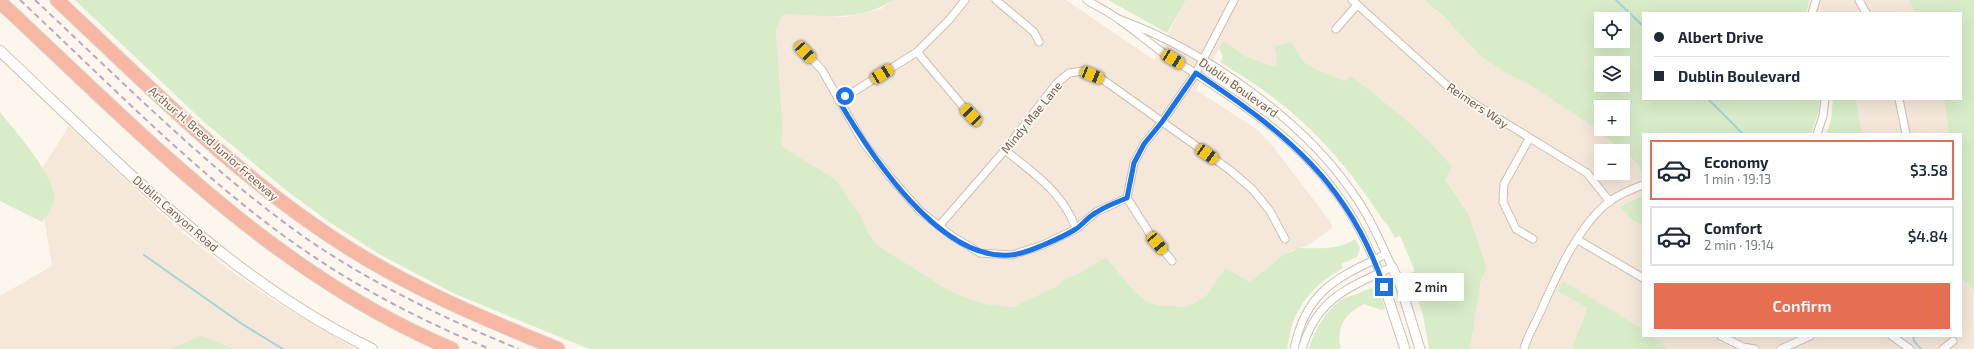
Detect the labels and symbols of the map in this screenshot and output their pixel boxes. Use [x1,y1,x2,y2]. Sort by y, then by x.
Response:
car [792,39,818,65]
car [1160,48,1186,70]
street label: Dublin Boulevard [1197,54,1281,120]
car [869,63,895,85]
car [1079,65,1105,85]
street label: Mindy Mae Lane [998,78,1064,156]
street label: Reimers Way [1445,79,1512,131]
street label: Arthur H. Breed Junior Freeway [146,83,282,204]
route start [836,87,854,105]
car [958,102,984,128]
car [1194,142,1220,166]
street label: Dublin Canyon Road [130,172,222,254]
car [1145,230,1169,256]
callout: 2 min [1398,273,1464,301]
route end [1375,278,1393,296]

